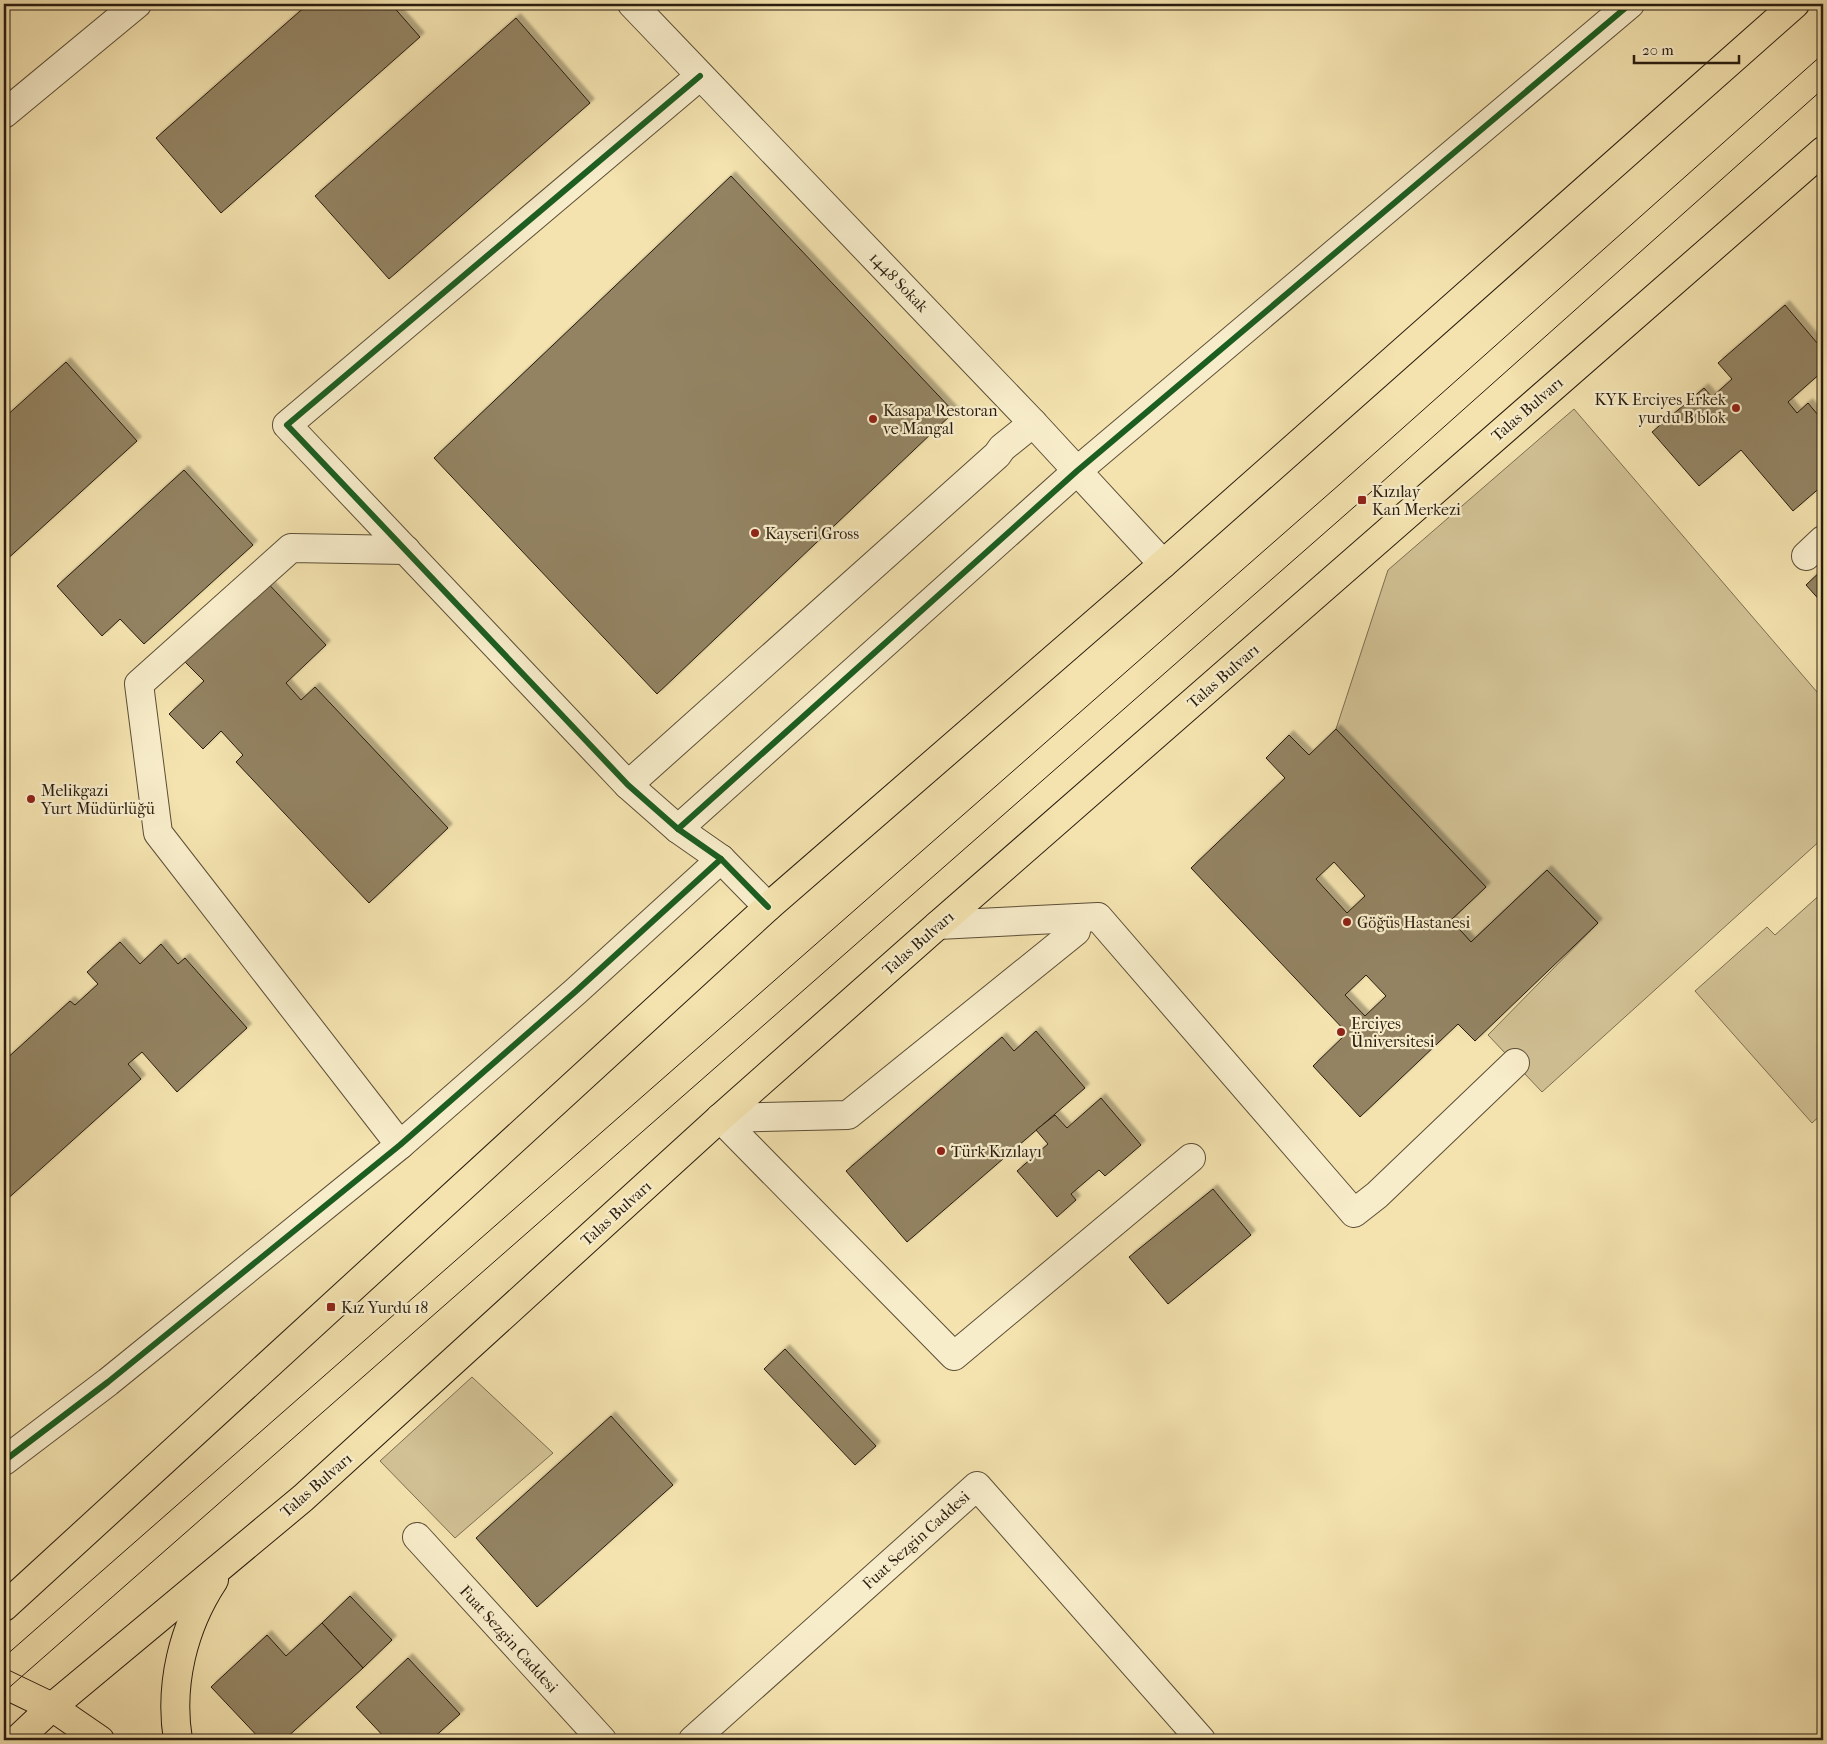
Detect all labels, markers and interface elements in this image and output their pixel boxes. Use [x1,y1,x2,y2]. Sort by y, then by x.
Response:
scale bar [1634,32,1740,64]
text: 20 m [1642,41,1674,59]
street label: 1448 Sokak [866,248,933,317]
street label: Talas Bulvarı [1487,373,1567,445]
place label: KYK Erciyes Erkek yurdu B blok [1595,390,1727,427]
place label: Kasapa Restoran ve Mangal [883,401,998,438]
marker: KYK Erciyes Erkek yurdu B blok [1730,402,1742,414]
marker: Kasapa Restoran ve Mangal [867,413,879,425]
place label: Kızılay Kan Merkezi [1372,482,1461,519]
marker: Kızılay Kan Merkezi [1356,494,1368,506]
place label: Kayseri Gross [765,524,859,543]
marker: Kayseri Gross [749,527,761,539]
street label: Talas Bulvarı [1183,640,1263,712]
place label: Melikgazi Yurt Müdürlüğü [40,781,155,818]
marker: Melikgazi Yurt Müdürlüğü [25,793,37,805]
street label: Talas Bulvarı [878,907,958,979]
place label: Göğüs Hastanesi [1357,913,1470,932]
marker: Göğüs Hastanesi [1341,916,1353,928]
place label: Erciyes Üniversitesi [1351,1014,1435,1051]
marker: Erciyes Üniversitesi [1335,1026,1347,1038]
place label: Türk Kızılayı [951,1142,1042,1161]
marker: Türk Kızılayı [935,1145,947,1157]
street label: Talas Bulvarı [577,1176,655,1250]
place label: Kız Yurdu 18 [341,1298,428,1317]
marker: Kız Yurdu 18 [325,1301,337,1313]
street label: Talas Bulvarı [276,1449,356,1521]
street label: Fuat Sezgin Caddesi [858,1487,974,1593]
street label: Fuat Sezgin Caddesi [456,1581,562,1697]

